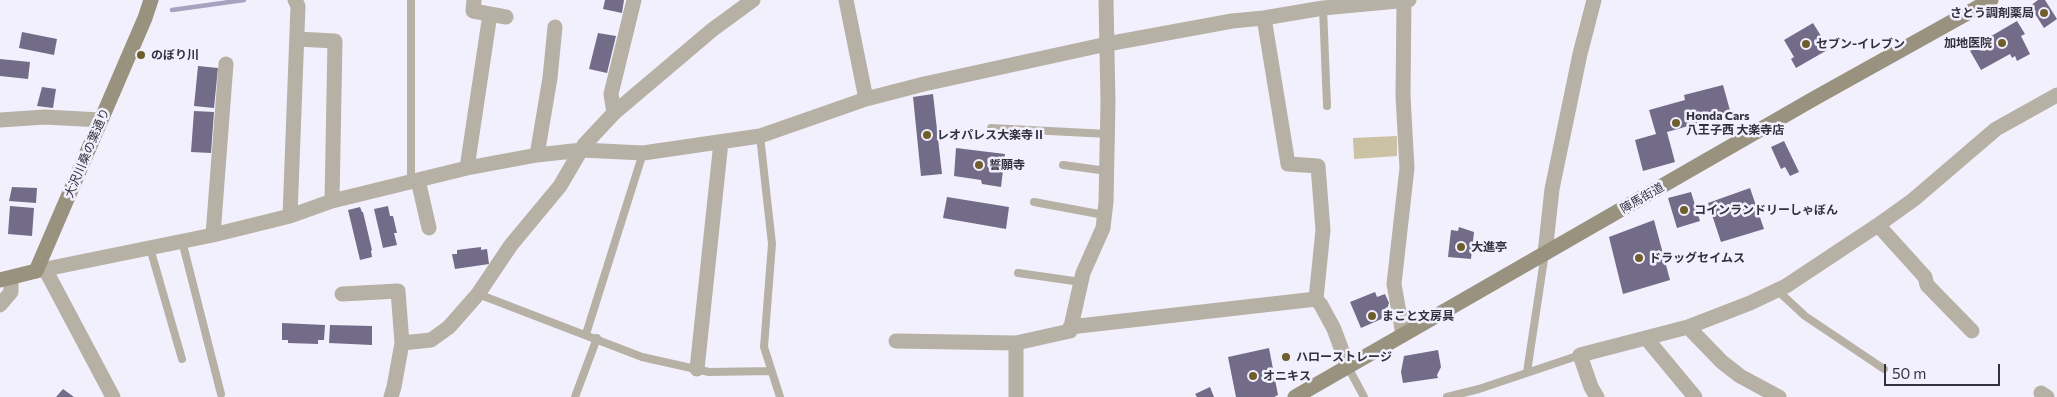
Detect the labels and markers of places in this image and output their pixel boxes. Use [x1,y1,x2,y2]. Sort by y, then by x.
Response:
place label: さとう調剤薬局 [1950,6,2034,20]
marker: さとう調剤薬局 [2038,7,2050,19]
place label: 加地医院 [1944,36,1992,50]
place label: セブン-イレブン [1816,37,1905,51]
marker: 加地医院 [1996,37,2008,49]
marker: セブン-イレブン [1800,38,1812,50]
place label: のぼり川 [151,48,199,62]
marker: のぼり川 [135,49,147,61]
place label: Honda Cars 八王子西 大楽寺店 [1686,109,1784,137]
marker: Honda Cars 八王子西 大楽寺店 [1670,117,1682,129]
place label: レオパレス大楽寺Ⅱ [937,128,1045,142]
marker: レオパレス大楽寺Ⅱ [921,129,933,141]
place label: 誓願寺 [989,158,1025,172]
marker: 誓願寺 [973,159,985,171]
place label: コインランドリーしゃぼん [1694,203,1838,217]
marker: コインランドリーしゃぼん [1678,204,1690,216]
place label: 大進亭 [1471,240,1507,254]
marker: 大進亭 [1455,241,1467,253]
place label: ドラッグセイムス [1649,251,1745,265]
marker: ドラッグセイムス [1633,252,1645,264]
place label: まこと文房具 [1382,309,1454,323]
marker: まこと文房具 [1366,310,1378,322]
place label: ハローストレージ [1296,350,1392,364]
marker: ハローストレージ [1280,351,1292,363]
place label: オニキス [1263,369,1311,383]
marker: オニキス [1247,370,1259,382]

